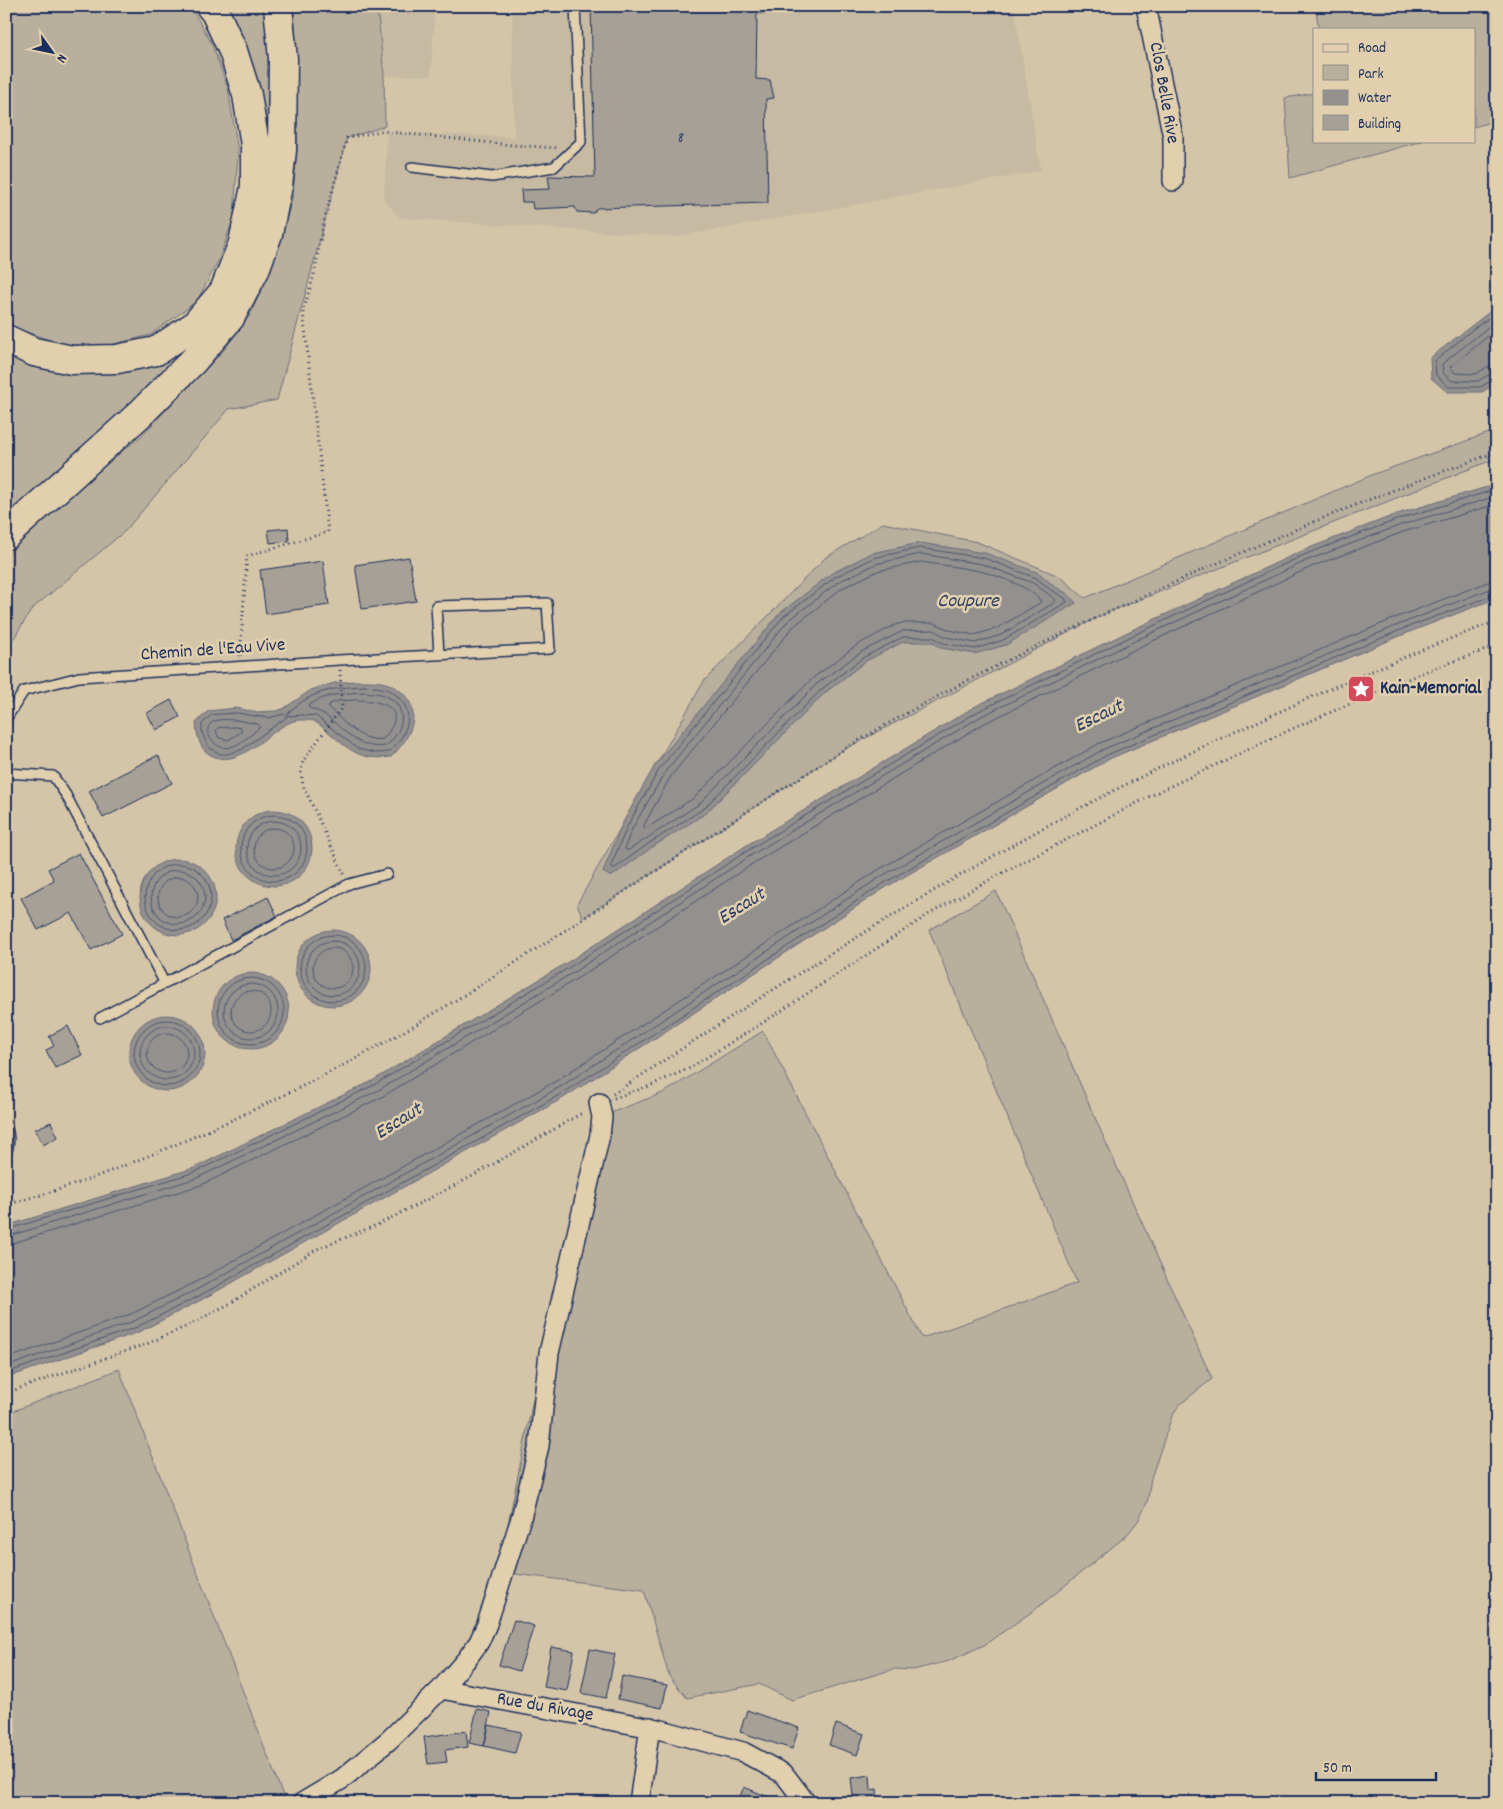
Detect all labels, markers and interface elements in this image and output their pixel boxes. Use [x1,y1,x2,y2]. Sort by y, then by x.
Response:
north arrow [28,28,78,78]
legend [1313,28,1476,142]
text: Road [1358,38,1386,60]
street label: Clos Belle Rive [1141,40,1185,146]
text: N [51,50,71,66]
text: Park [1358,64,1384,86]
text: Water [1358,88,1392,110]
text: Building [1358,114,1401,136]
house number: 8 [678,127,684,150]
water label: Coupure [937,588,1000,616]
street label: Chemin de l'Eau Vive [140,632,286,670]
place icon: Kain-Memorial [1346,674,1376,704]
place label: Kain-Memorial [1380,676,1482,703]
water label: Escaut [1070,693,1129,741]
water label: Escaut [713,881,772,932]
water label: Escaut [370,1096,429,1147]
street label: Rue du Rivage [494,1686,596,1730]
scale bar [1316,1749,1436,1781]
text: 50 m [1323,1758,1352,1780]

